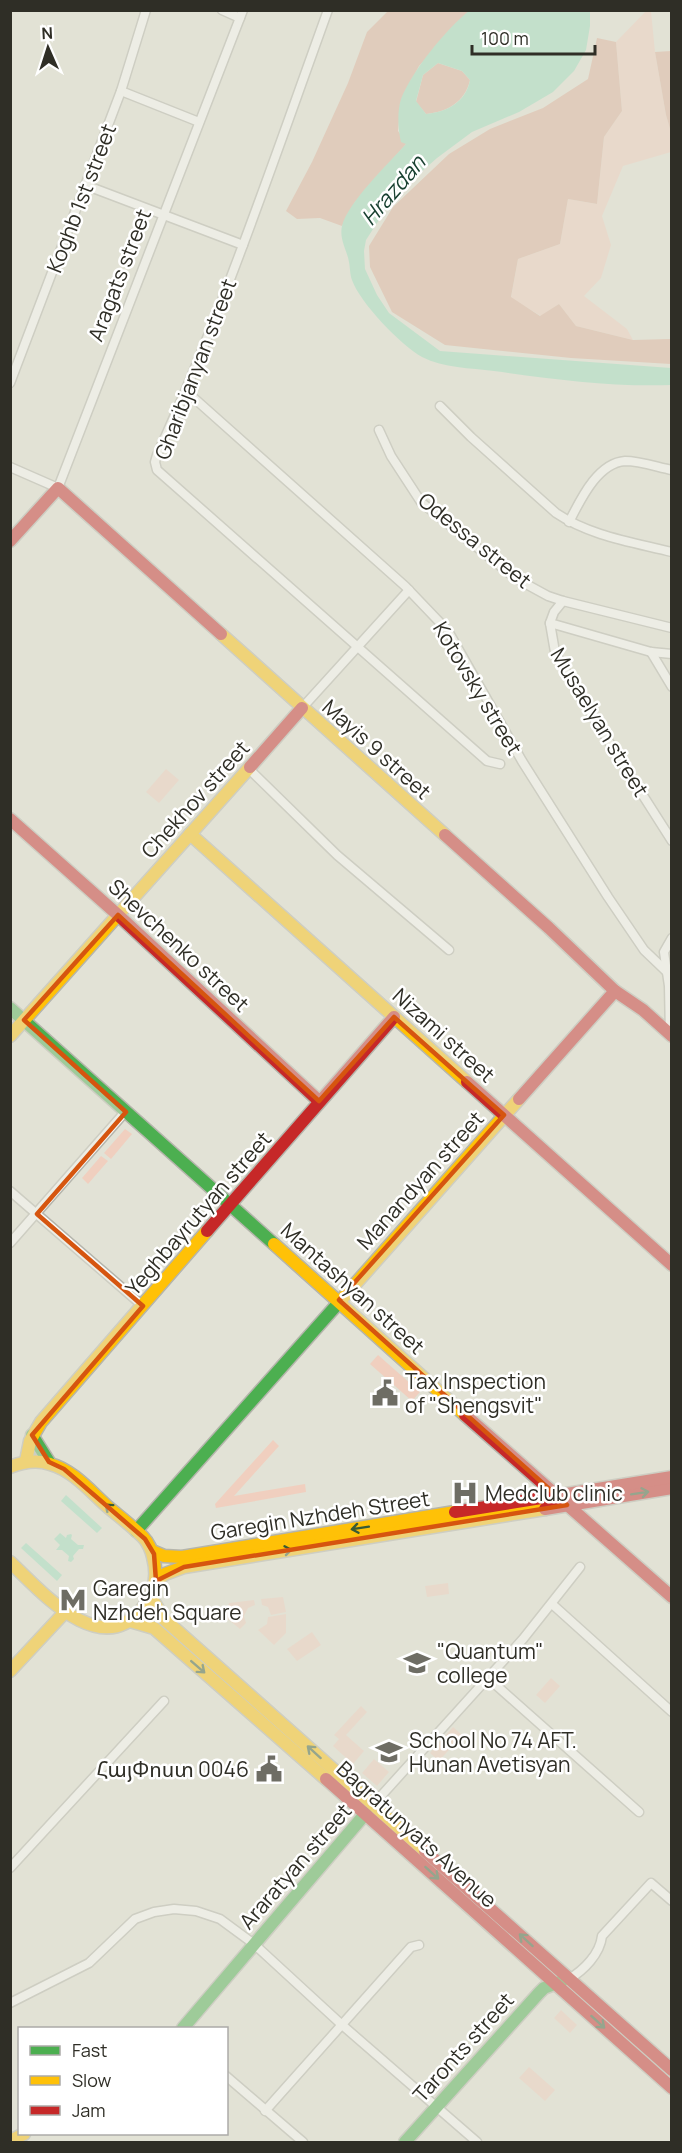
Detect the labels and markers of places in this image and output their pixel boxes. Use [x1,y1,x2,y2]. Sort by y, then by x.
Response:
place label: Tax Inspection of "Shengsvit" [405,1367,546,1419]
public building icon: Tax Inspection of "Shengsvit" [370,1378,400,1408]
hospital icon: Medclub clinic [450,1478,480,1508]
place label: Medclub clinic [485,1479,623,1507]
place label: Garegin Nzhdeh Square [93,1574,242,1626]
metro station icon: Garegin Nzhdeh Square [58,1585,88,1615]
place label: "Quantum" college [437,1637,544,1689]
school or university icon: "Quantum" college [402,1648,432,1678]
place label: School No 74 AFT. Hunan Avetisyan [409,1726,577,1778]
school or university icon: School No 74 AFT. Hunan Avetisyan [374,1737,404,1767]
public building icon: ՀայՓոստ 0046 [254,1754,284,1784]
place label: ՀայՓոստ 0046 [97,1755,249,1783]

